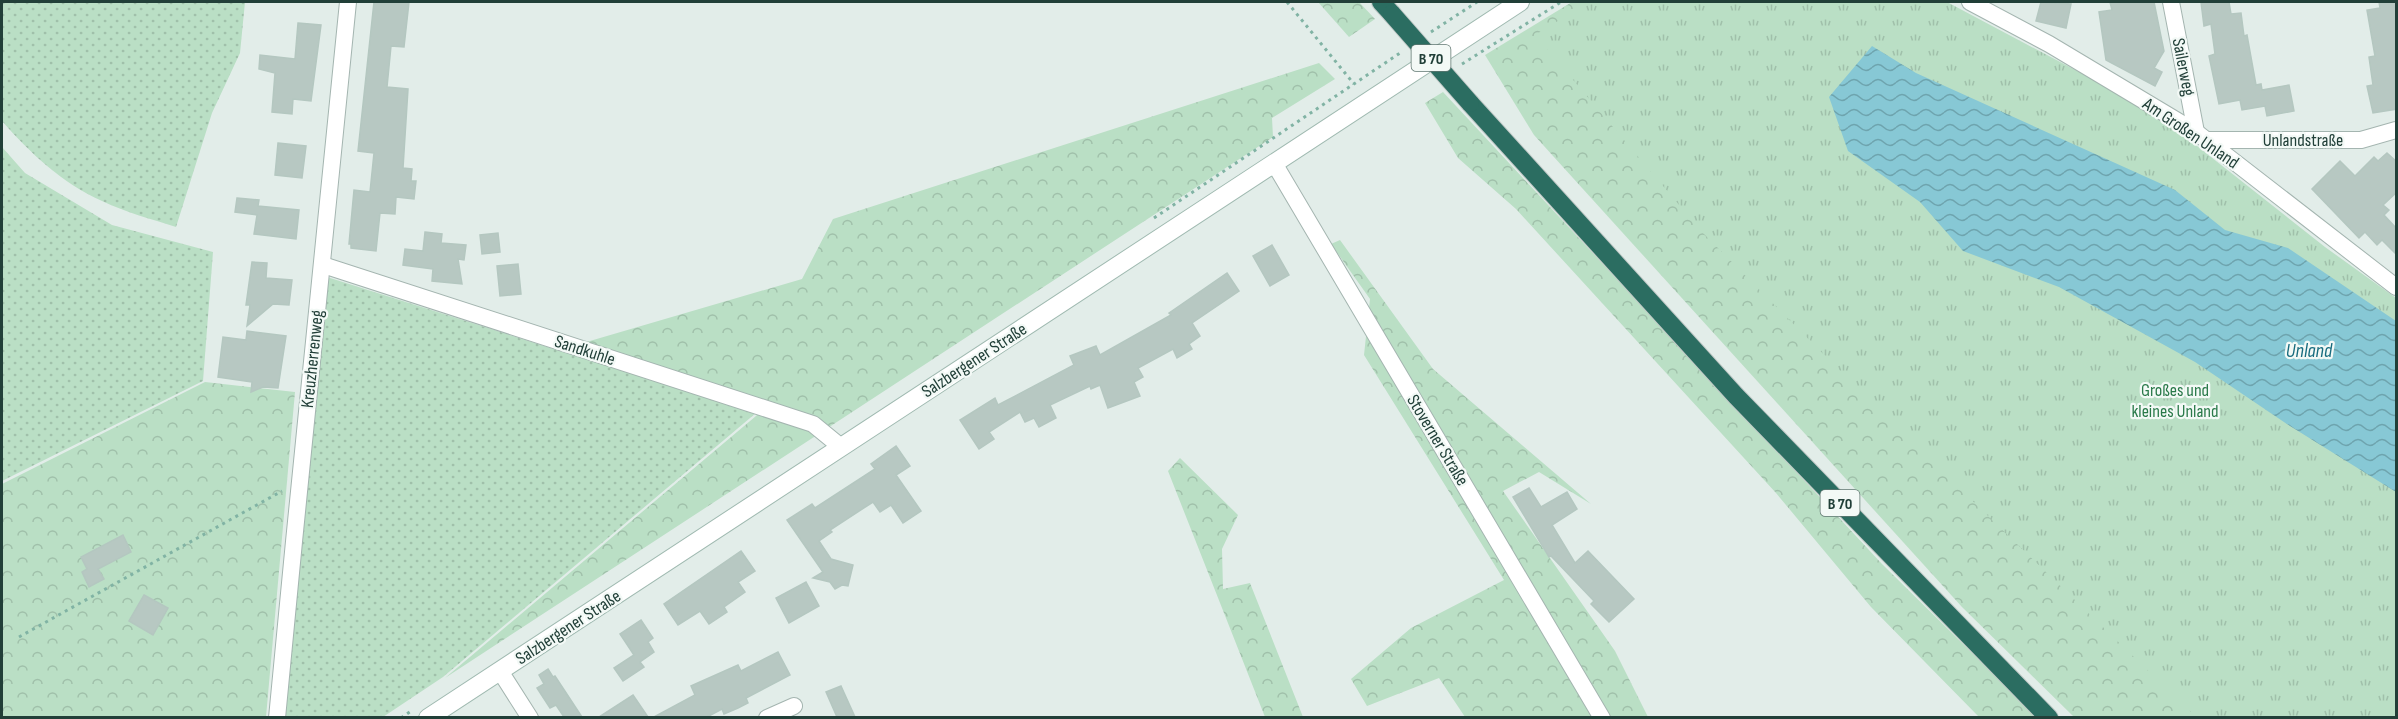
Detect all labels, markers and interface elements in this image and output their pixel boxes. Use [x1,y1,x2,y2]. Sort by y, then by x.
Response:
street label: Sailerweg [2168,36,2199,98]
road number: B 70 [1412,45,1450,71]
street label: Am Großen Unland [2138,93,2243,173]
street label: Unlandstraße [2263,130,2343,151]
street label: Kreuzherrenweg [297,309,328,409]
street label: Salzbergener Straße [918,319,1031,402]
street label: Sandkuhle [552,331,618,370]
water label: Unland [2286,339,2333,363]
park label: Großes und kleines Unland [2131,380,2219,422]
street label: Stoverner Straße [1402,391,1473,490]
road number: B 70 [1820,490,1860,516]
street label: Salzbergener Straße [512,586,625,669]

